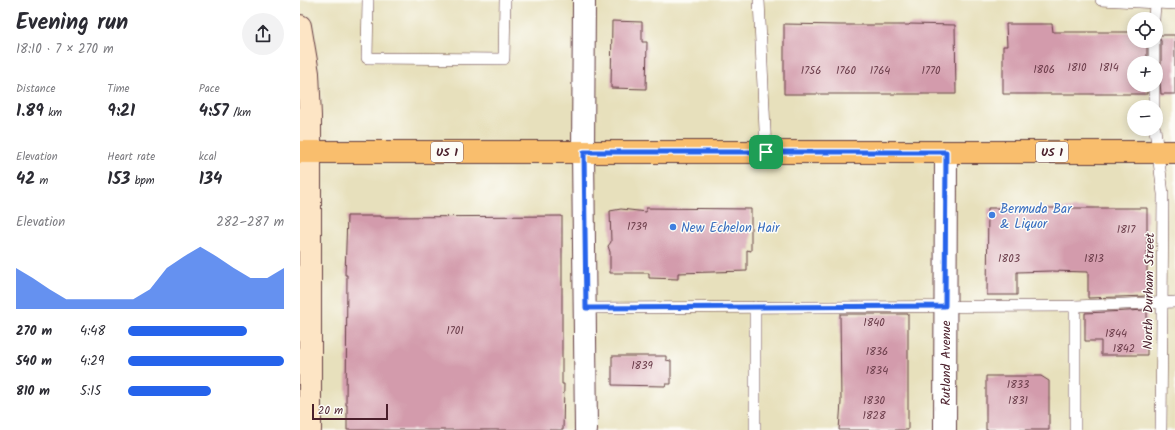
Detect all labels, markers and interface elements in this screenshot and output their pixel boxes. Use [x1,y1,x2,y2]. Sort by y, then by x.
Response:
text: Evening run [16,6,128,41]
map controls [1127,12,1163,136]
button: locate [1127,12,1163,48]
button: share [242,13,284,55]
text: 18:10 · 7 × 270 m [16,39,114,60]
button: + [1127,56,1163,92]
house number: 1810 [1067,59,1087,77]
house number: 1814 [1099,59,1119,77]
house number: 1806 [1033,61,1055,79]
house number: 1756 [801,62,821,80]
house number: 1760 [836,62,857,80]
house number: 1764 [870,62,890,80]
house number: 1770 [921,62,941,80]
text: Distance [16,80,56,98]
text: Time [107,80,130,98]
text: Pace [199,80,220,98]
text: 1.89 [16,98,44,125]
text: 9:21 [107,98,135,125]
text: 4:57 [199,98,229,125]
button: − [1127,100,1163,136]
text: km [44,104,62,122]
text: /km [229,104,251,122]
pin [749,135,783,169]
icon: arrive [755,141,777,163]
road number: US 1 [431,142,463,162]
road number: US 1 [1036,142,1068,162]
text: Elevation [16,148,58,166]
text: Heart rate [107,148,155,166]
text: kcal [199,148,217,166]
text: 42 [16,166,35,193]
text: 153 [107,166,130,193]
text: 134 [199,166,222,193]
text: m [35,172,48,190]
text: bpm [130,172,155,190]
place label: Bermuda Bar & Liquor [1000,199,1072,235]
marker: Bermuda Bar & Liquor [987,210,997,220]
text: Elevation [16,212,65,233]
text: 282–287 m [216,212,284,233]
house number: 1739 [627,218,648,236]
place label: New Echelon Hair [681,218,780,239]
house number: 1817 [1117,221,1136,239]
marker: New Echelon Hair [668,222,678,232]
street label: North Durham Street [1138,232,1161,350]
house number: 1803 [998,250,1020,268]
house number: 1813 [1084,250,1104,268]
house number: 1840 [863,314,885,332]
street label: Rutland Avenue [936,320,957,406]
text: 270 m [16,321,52,342]
text: 4:48 [80,321,105,342]
house number: 1701 [446,322,464,340]
house number: 1844 [1105,325,1127,343]
house number: 1842 [1113,340,1135,358]
house number: 1836 [866,343,888,361]
text: 540 m [16,351,52,372]
text: 4:29 [80,351,104,372]
house number: 1839 [631,357,653,375]
house number: 1834 [866,362,888,380]
house number: 1833 [1007,376,1029,394]
text: 810 m [16,381,50,402]
text: 5:15 [80,381,101,402]
house number: 1830 [863,392,885,410]
house number: 1831 [1008,392,1028,410]
scale bar [312,402,388,421]
text: 20 m [318,402,343,420]
house number: 1828 [862,407,886,425]

